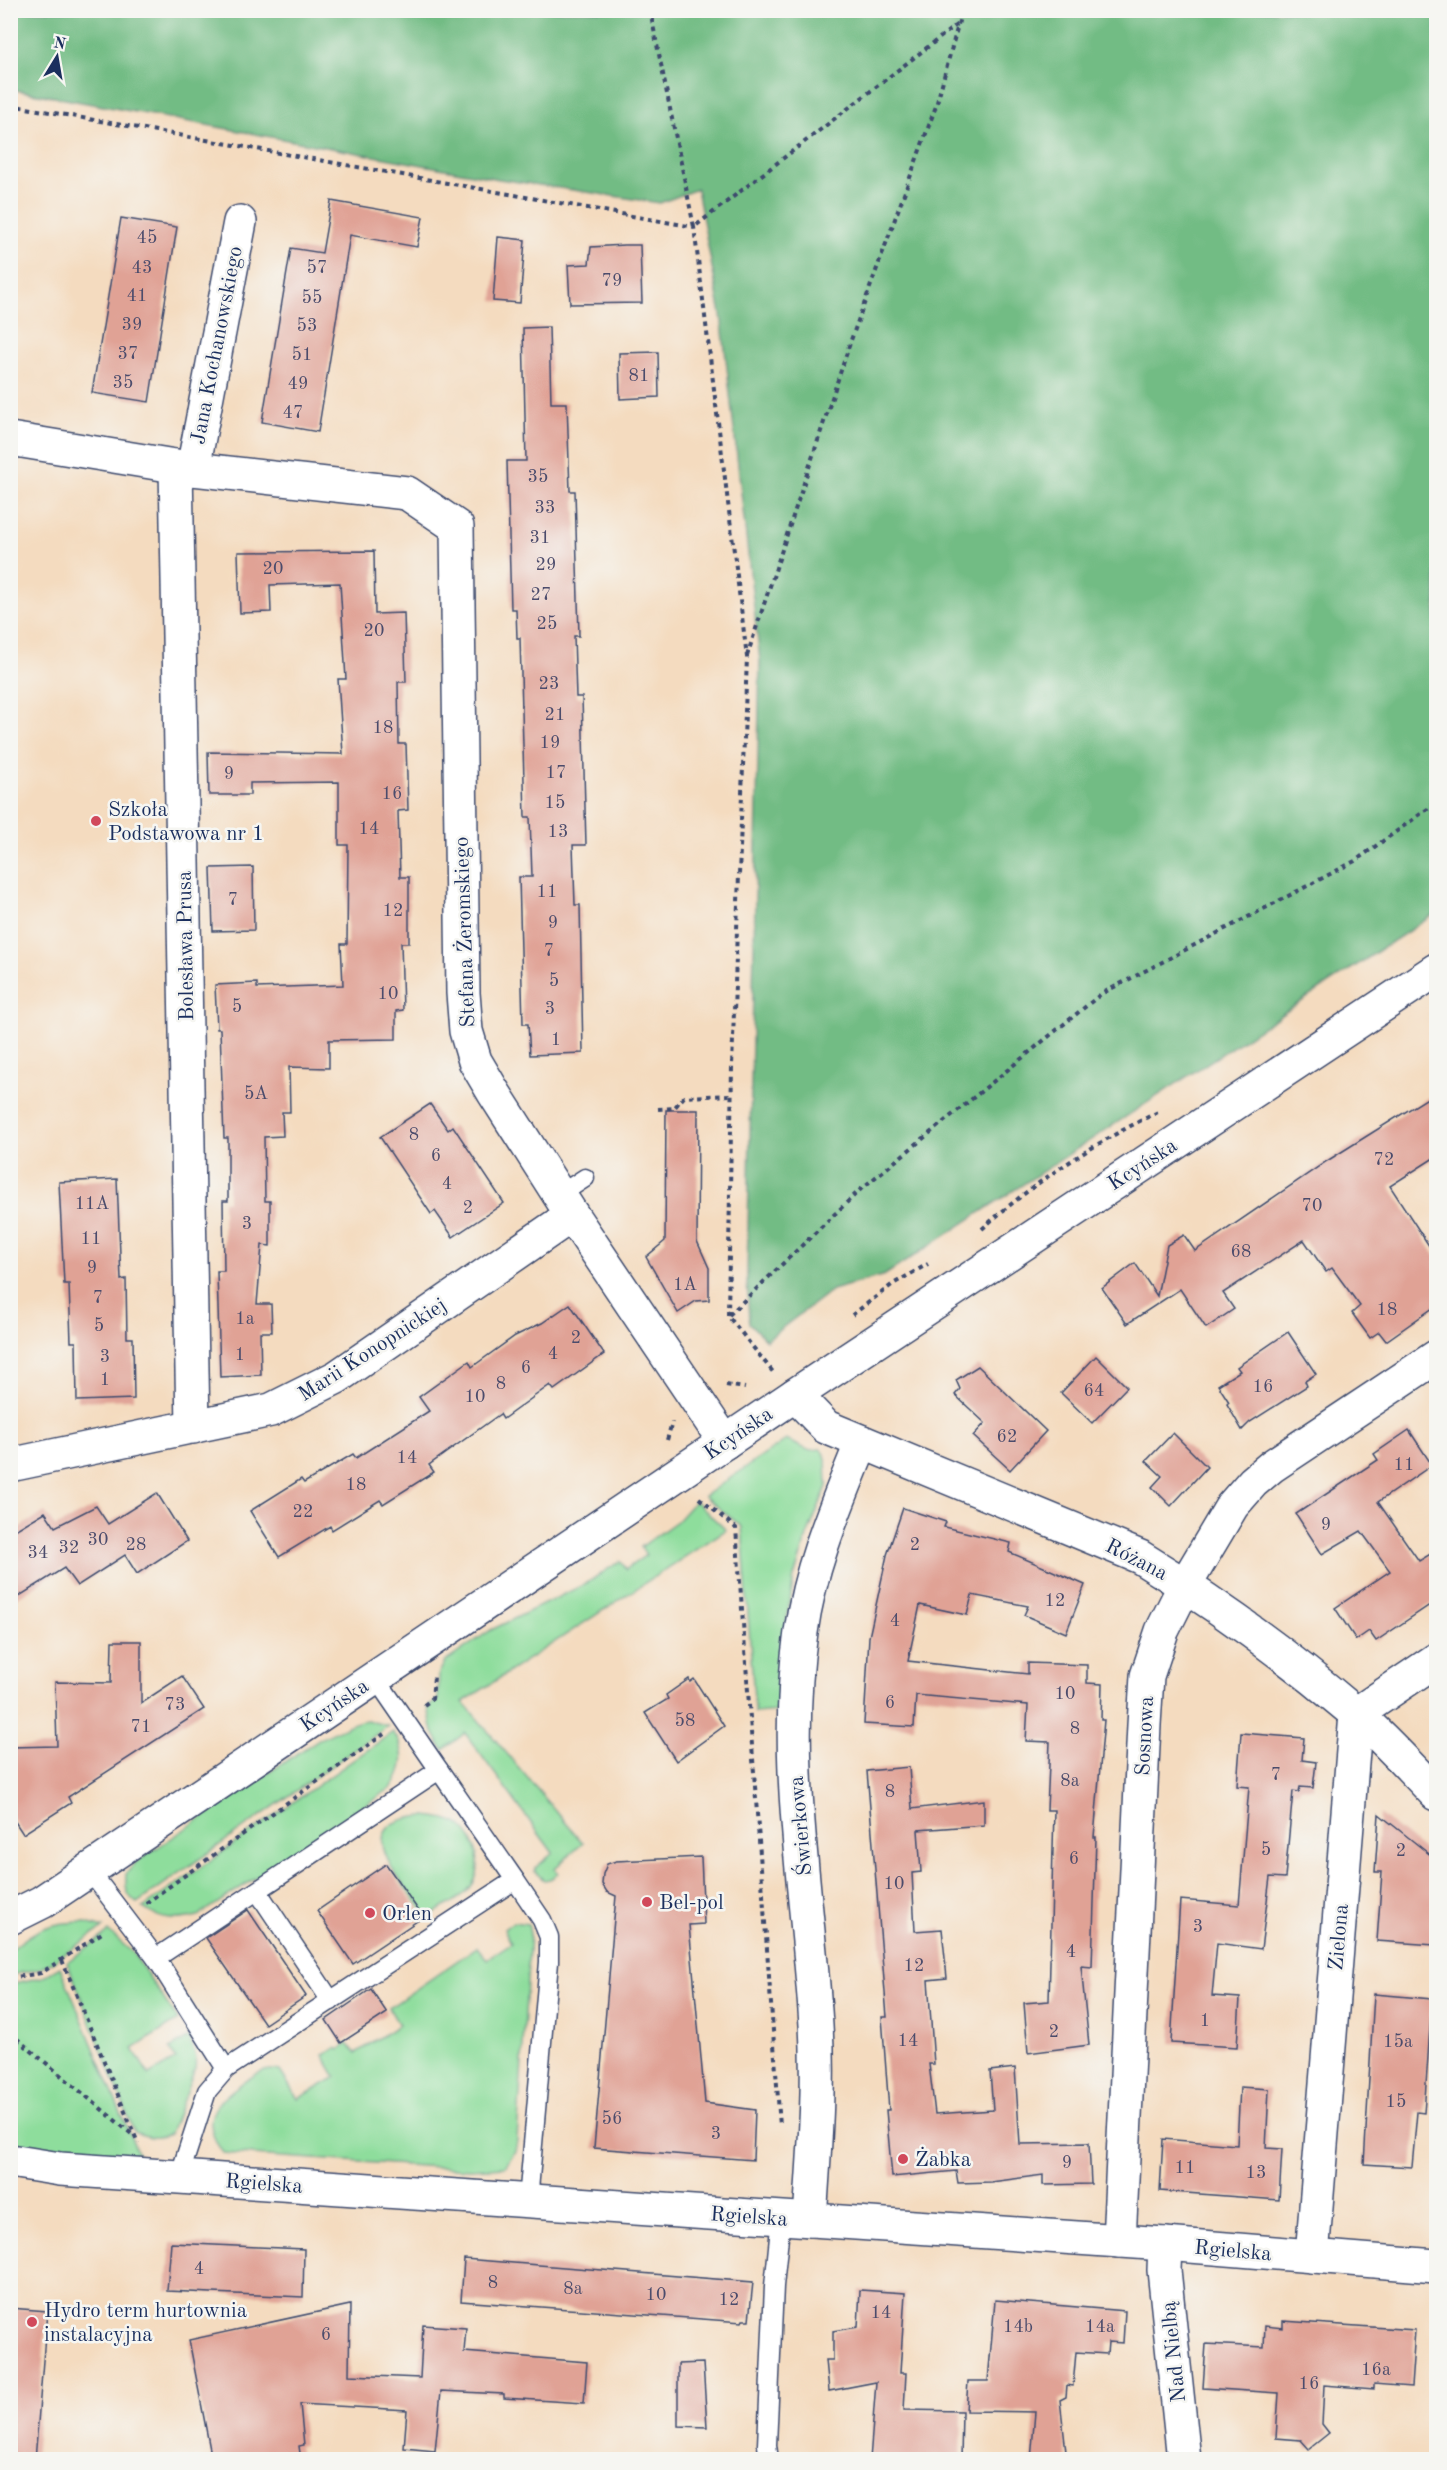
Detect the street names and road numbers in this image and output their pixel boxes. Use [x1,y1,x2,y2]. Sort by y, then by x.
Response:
street label: Jana Kochanowskiego [188,244,247,446]
street label: Stefana Żeromskiego [448,836,479,1028]
street label: Bolesława Prusa [175,871,198,1021]
street label: Kcyńska [1104,1135,1181,1195]
street label: Marii Konopnickiej [295,1295,451,1406]
street label: Kcyńska [701,1404,777,1465]
street label: Różana [1102,1536,1171,1585]
street label: Kcyńska [297,1676,373,1737]
street label: Sosnowa [1133,1696,1158,1777]
street label: Świerkowa [782,1775,816,1877]
street label: Zielona [1326,1903,1353,1971]
street label: Rgielska [224,2171,303,2198]
street label: Rgielska [709,2204,788,2231]
street label: Rgielska [1193,2238,1273,2265]
street label: Nad Nielbą [1159,2300,1190,2404]

